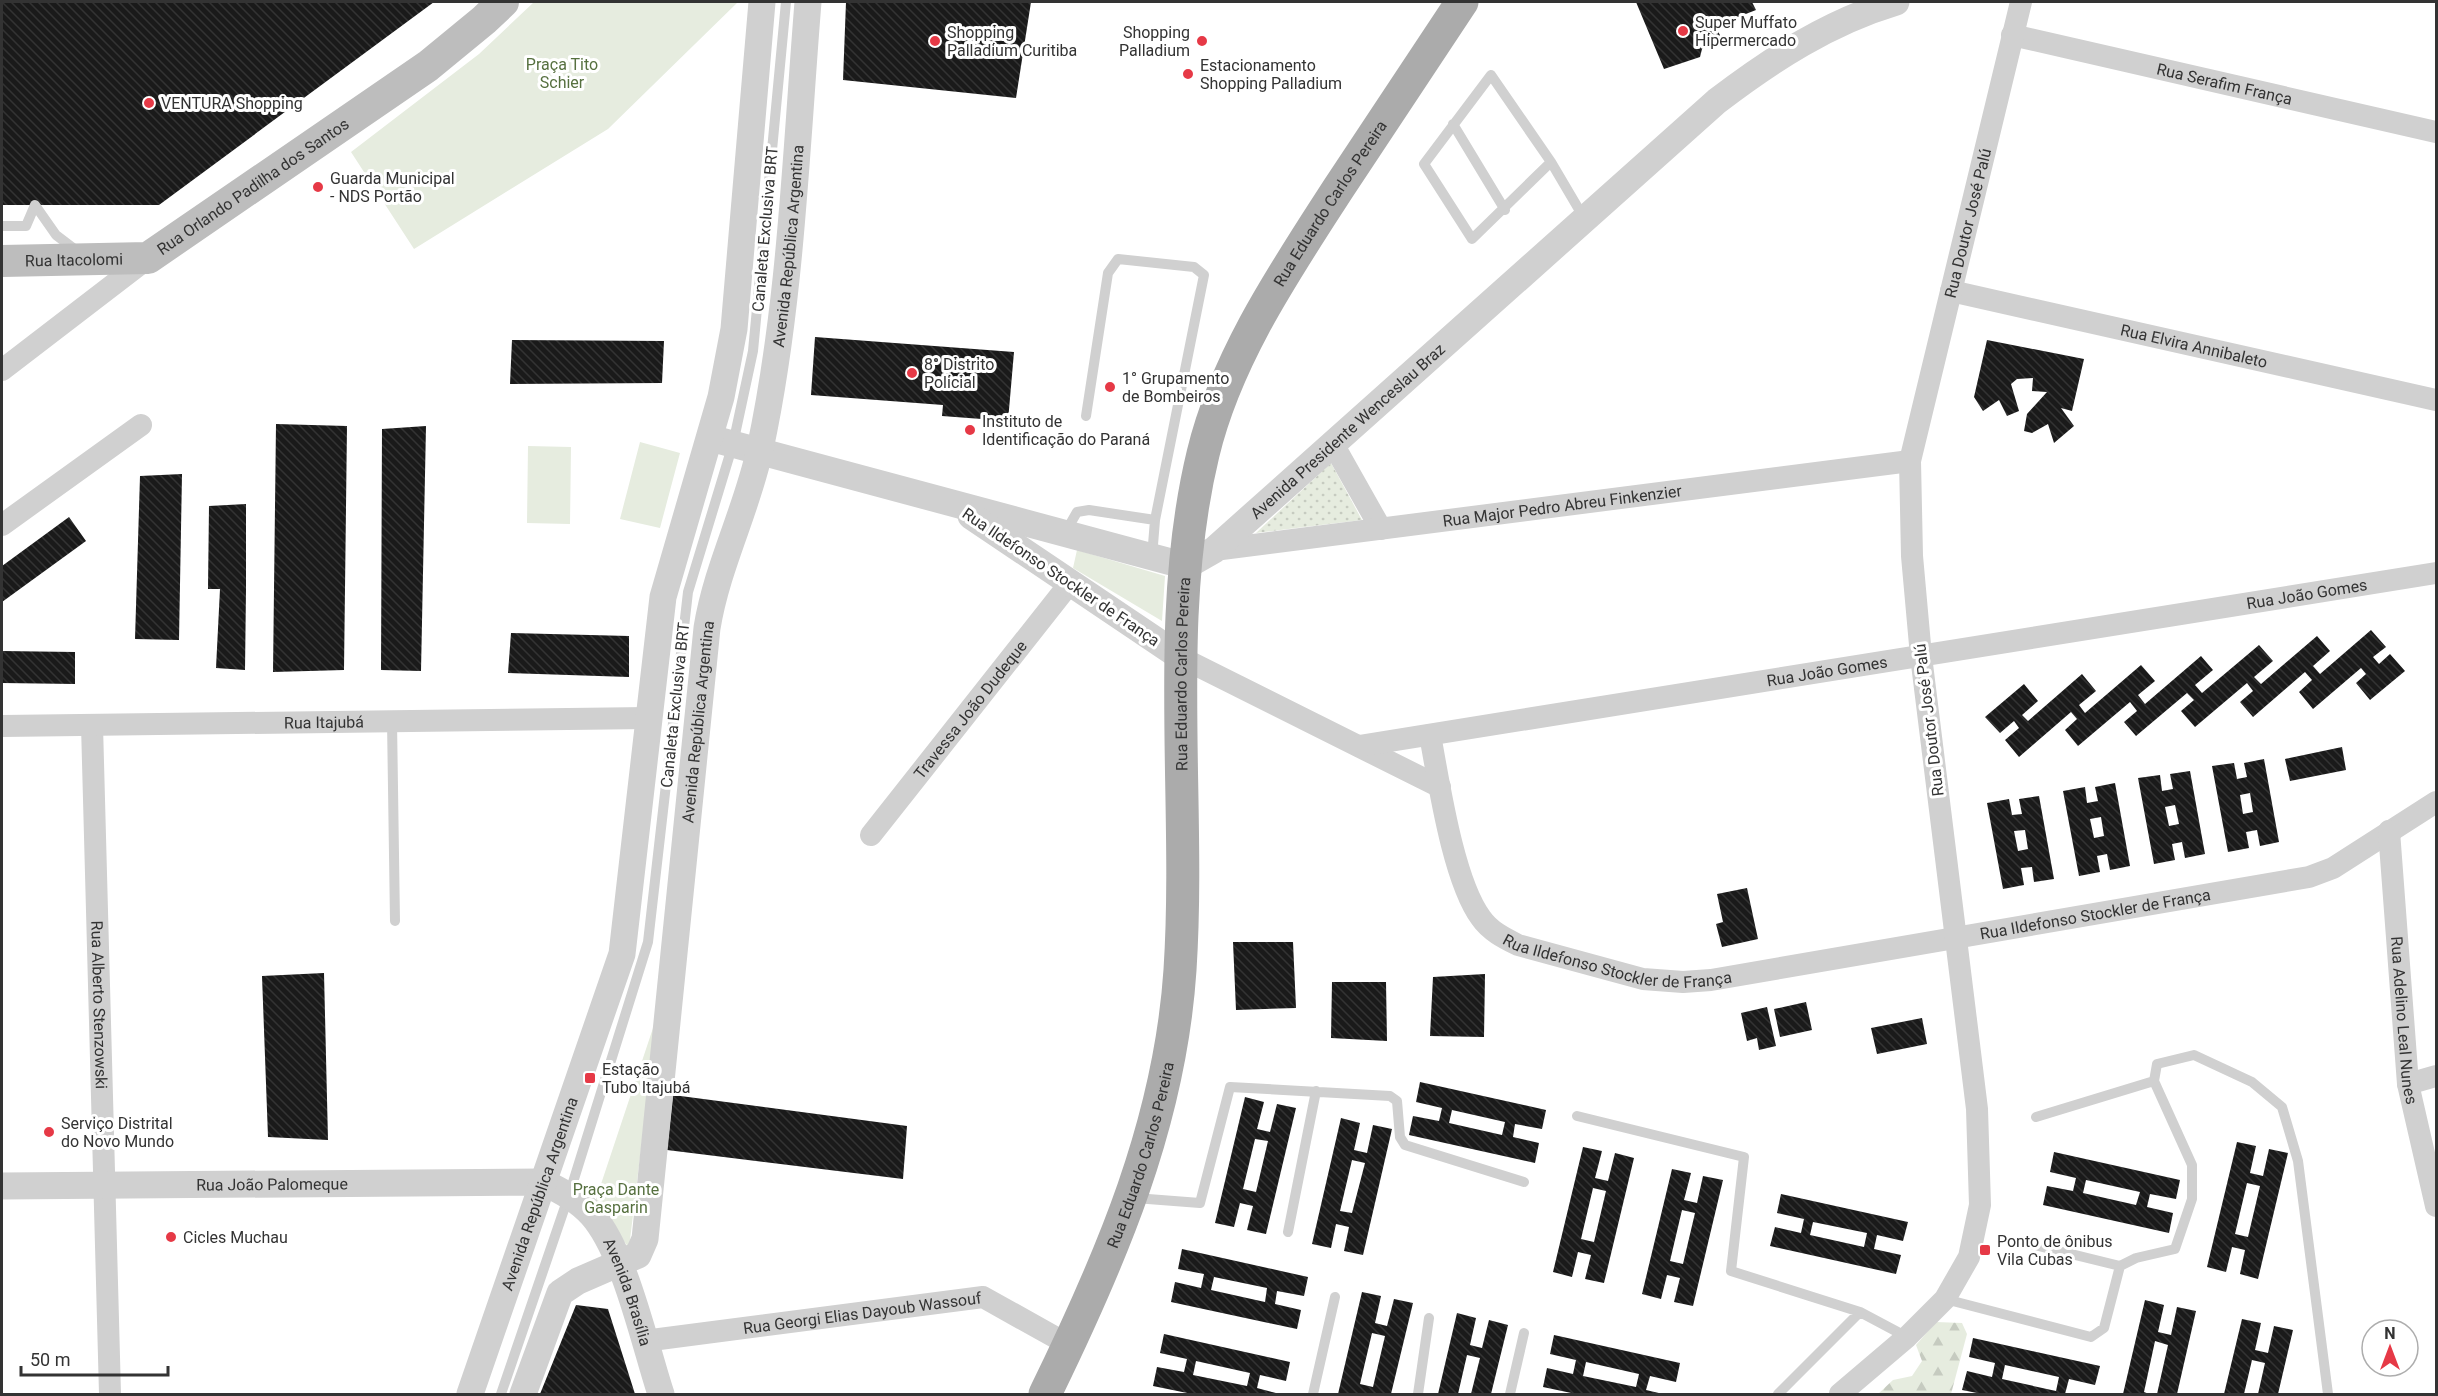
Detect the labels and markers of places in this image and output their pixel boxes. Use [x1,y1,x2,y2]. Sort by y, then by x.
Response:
place label: Super Muffato Hipermercado [1695,13,1797,50]
place label: Shopping Palladium Curitiba [947,23,1077,60]
place label: Shopping Palladium [1119,23,1190,60]
marker: Super Muffato Hipermercado [1676,24,1690,38]
marker: Shopping Palladium Curitiba [928,34,942,48]
marker: Shopping Palladium [1195,34,1209,48]
place label: Estacionamento Shopping Palladium [1200,56,1342,93]
marker: Estacionamento Shopping Palladium [1181,67,1195,81]
place label: VENTURA Shopping [161,94,303,113]
marker: VENTURA Shopping [142,96,156,110]
place label: Guarda Municipal - NDS Portão [330,169,455,206]
marker: Guarda Municipal - NDS Portão [311,180,325,194]
place label: 8° Distrito Policial [924,355,994,392]
marker: 8° Distrito Policial [905,366,919,380]
place label: 1° Grupamento de Bombeiros [1122,369,1229,406]
marker: 1° Grupamento de Bombeiros [1103,380,1117,394]
place label: Instituto de Identificação do Paraná [982,412,1150,449]
marker: Instituto de Identificação do Paraná [963,423,977,437]
place label: Estação Tubo Itajubá [602,1060,690,1097]
marker: Estação Tubo Itajubá [583,1071,597,1085]
place label: Serviço Distrital do Novo Mundo [61,1114,174,1151]
marker: Serviço Distrital do Novo Mundo [42,1125,56,1139]
place label: Cicles Muchau [183,1228,288,1247]
marker: Cicles Muchau [164,1230,178,1244]
place label: Ponto de ônibus Vila Cubas [1997,1232,2113,1269]
marker: Ponto de ônibus Vila Cubas [1978,1243,1992,1257]

